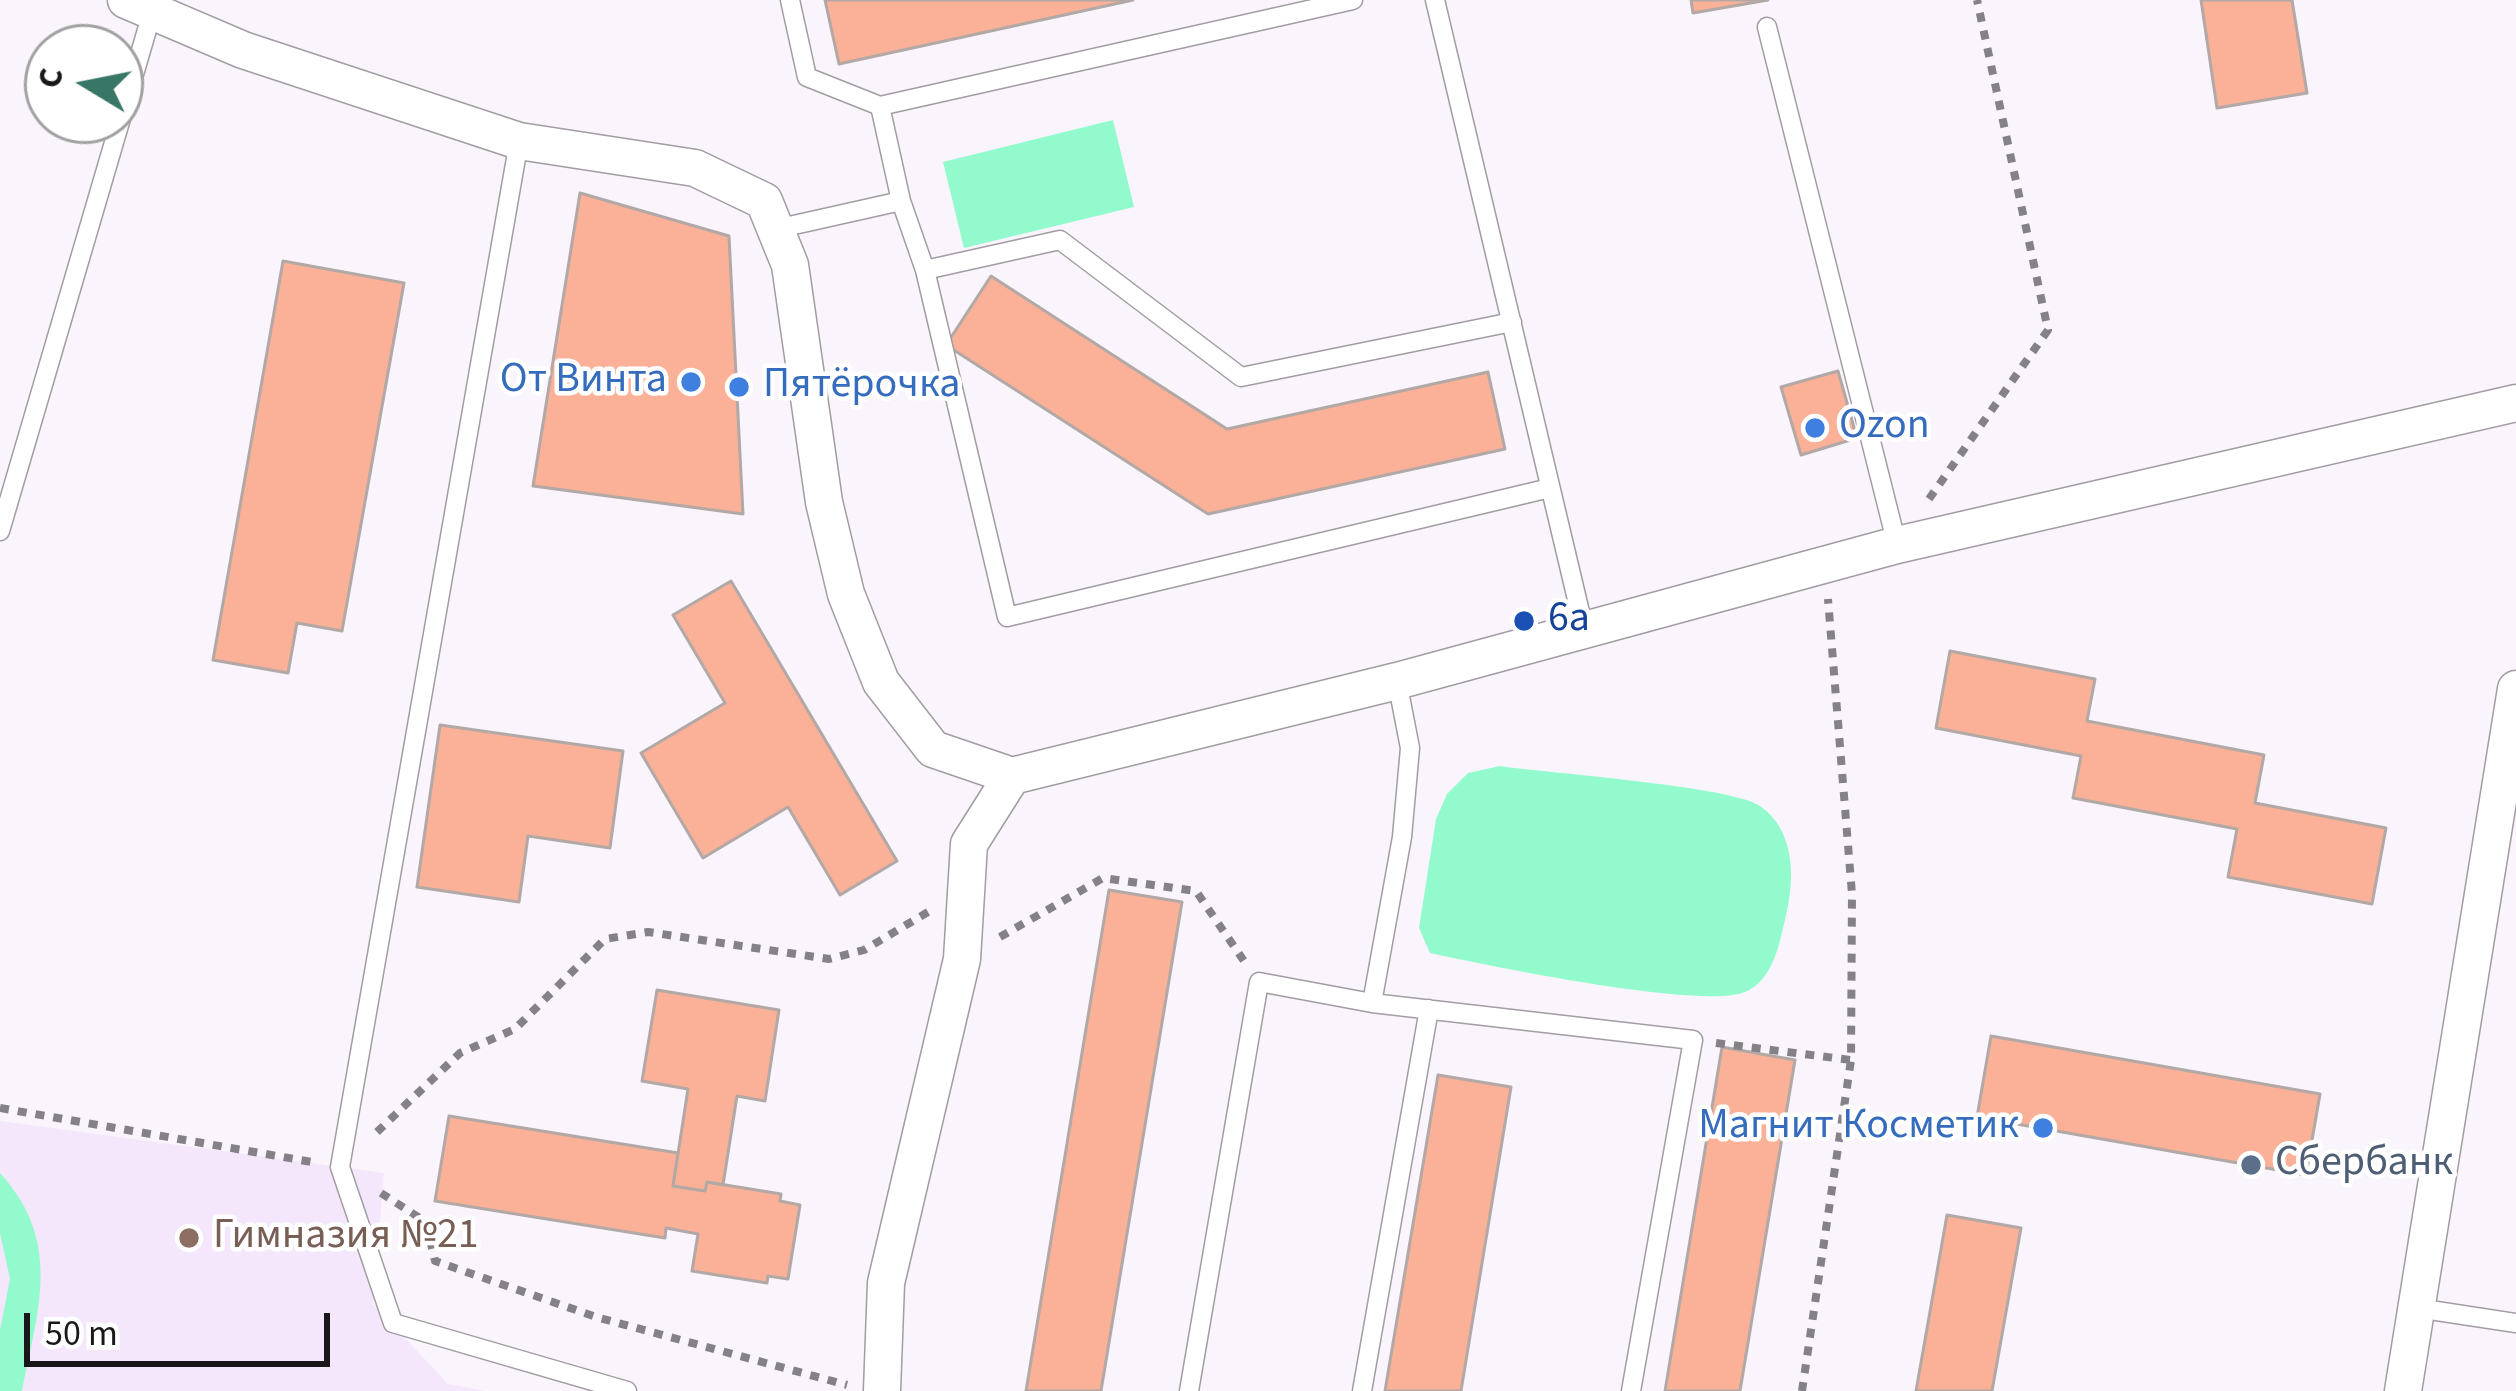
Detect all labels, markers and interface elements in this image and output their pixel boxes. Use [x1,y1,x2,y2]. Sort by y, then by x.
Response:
north arrow [24,24,144,144]
text: С [26,65,76,92]
place label: От Винта [500,357,667,407]
place label: Пятёрочка [763,362,960,412]
marker: От Винта [678,369,704,395]
marker: Пятёрочка [726,374,752,400]
place label: Ozon [1839,403,1930,453]
marker: Ozon [1802,415,1828,441]
place label: 6а [1548,596,1590,646]
marker: 6а [1511,608,1537,634]
place label: Магнит Косметик [1698,1103,2019,1153]
marker: Магнит Косметик [2030,1115,2056,1141]
place label: Сбербанк [2275,1140,2453,1190]
marker: Сбербанк [2238,1152,2264,1178]
place label: Гимназия №21 [213,1213,479,1263]
marker: Гимназия №21 [176,1225,202,1251]
scale bar [30,1289,336,1363]
text: 50 m [45,1308,118,1359]

